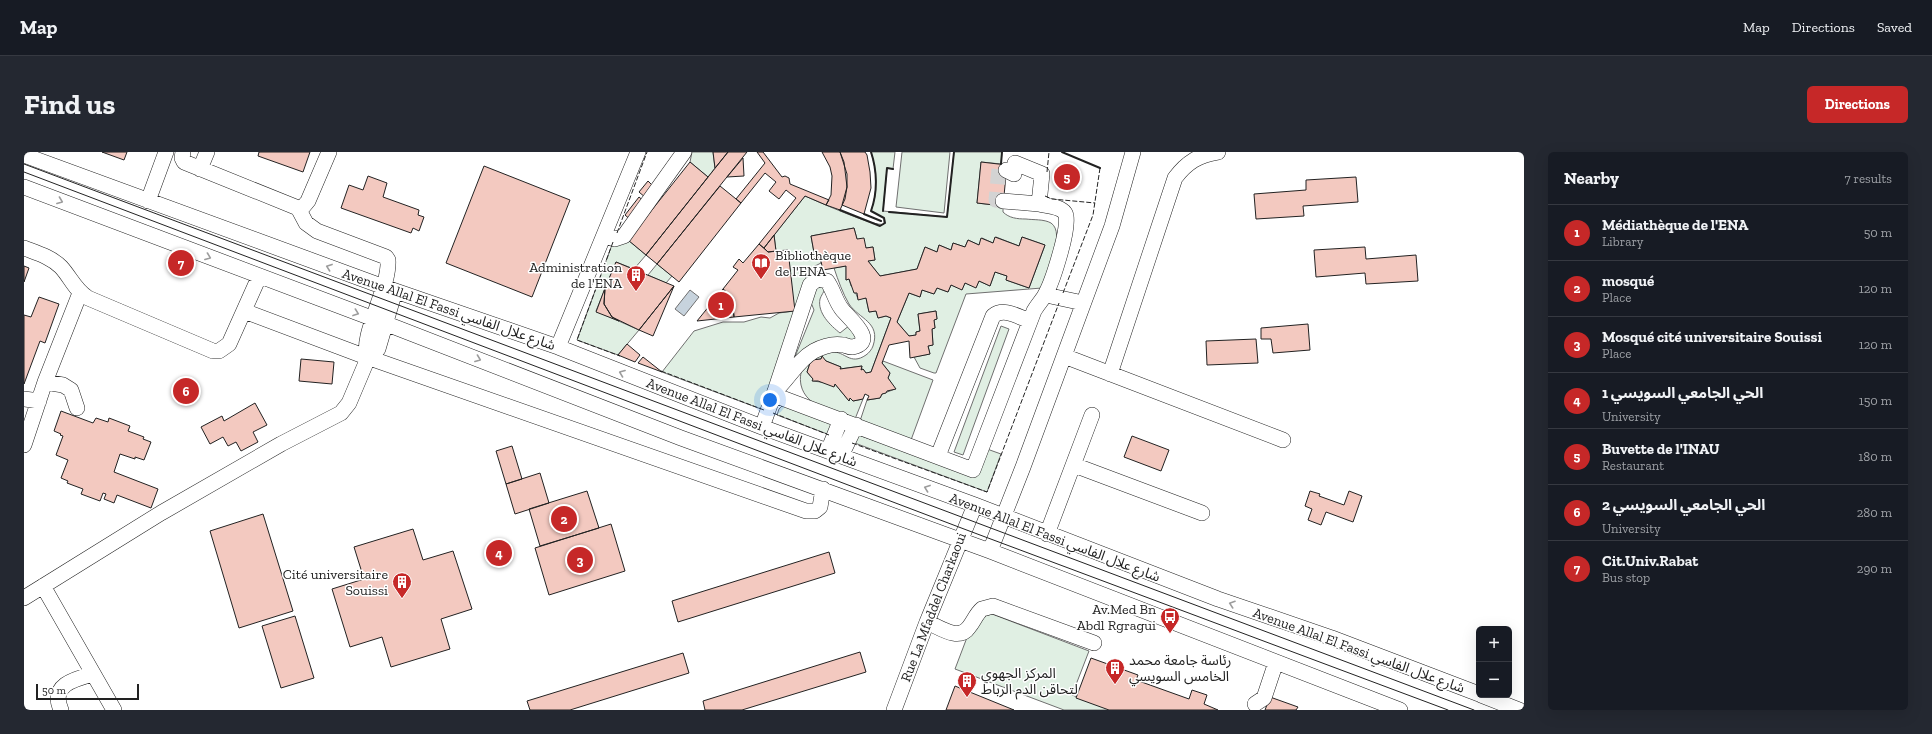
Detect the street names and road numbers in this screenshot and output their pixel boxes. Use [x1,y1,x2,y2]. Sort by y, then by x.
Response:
street label: Avenue Allal El Fassi شارع علال الفاسي [339,265,558,356]
street label: Avenue Allal El Fassi شارع علال الفاسي [643,374,860,473]
street label: Avenue Allal El Fassi شارع علال الفاسي [946,489,1163,588]
street label: Rue La Mfaddel Charkaoui [897,530,970,684]
street label: Avenue Allal El Fassi شارع علال الفاسي [1250,604,1467,699]

